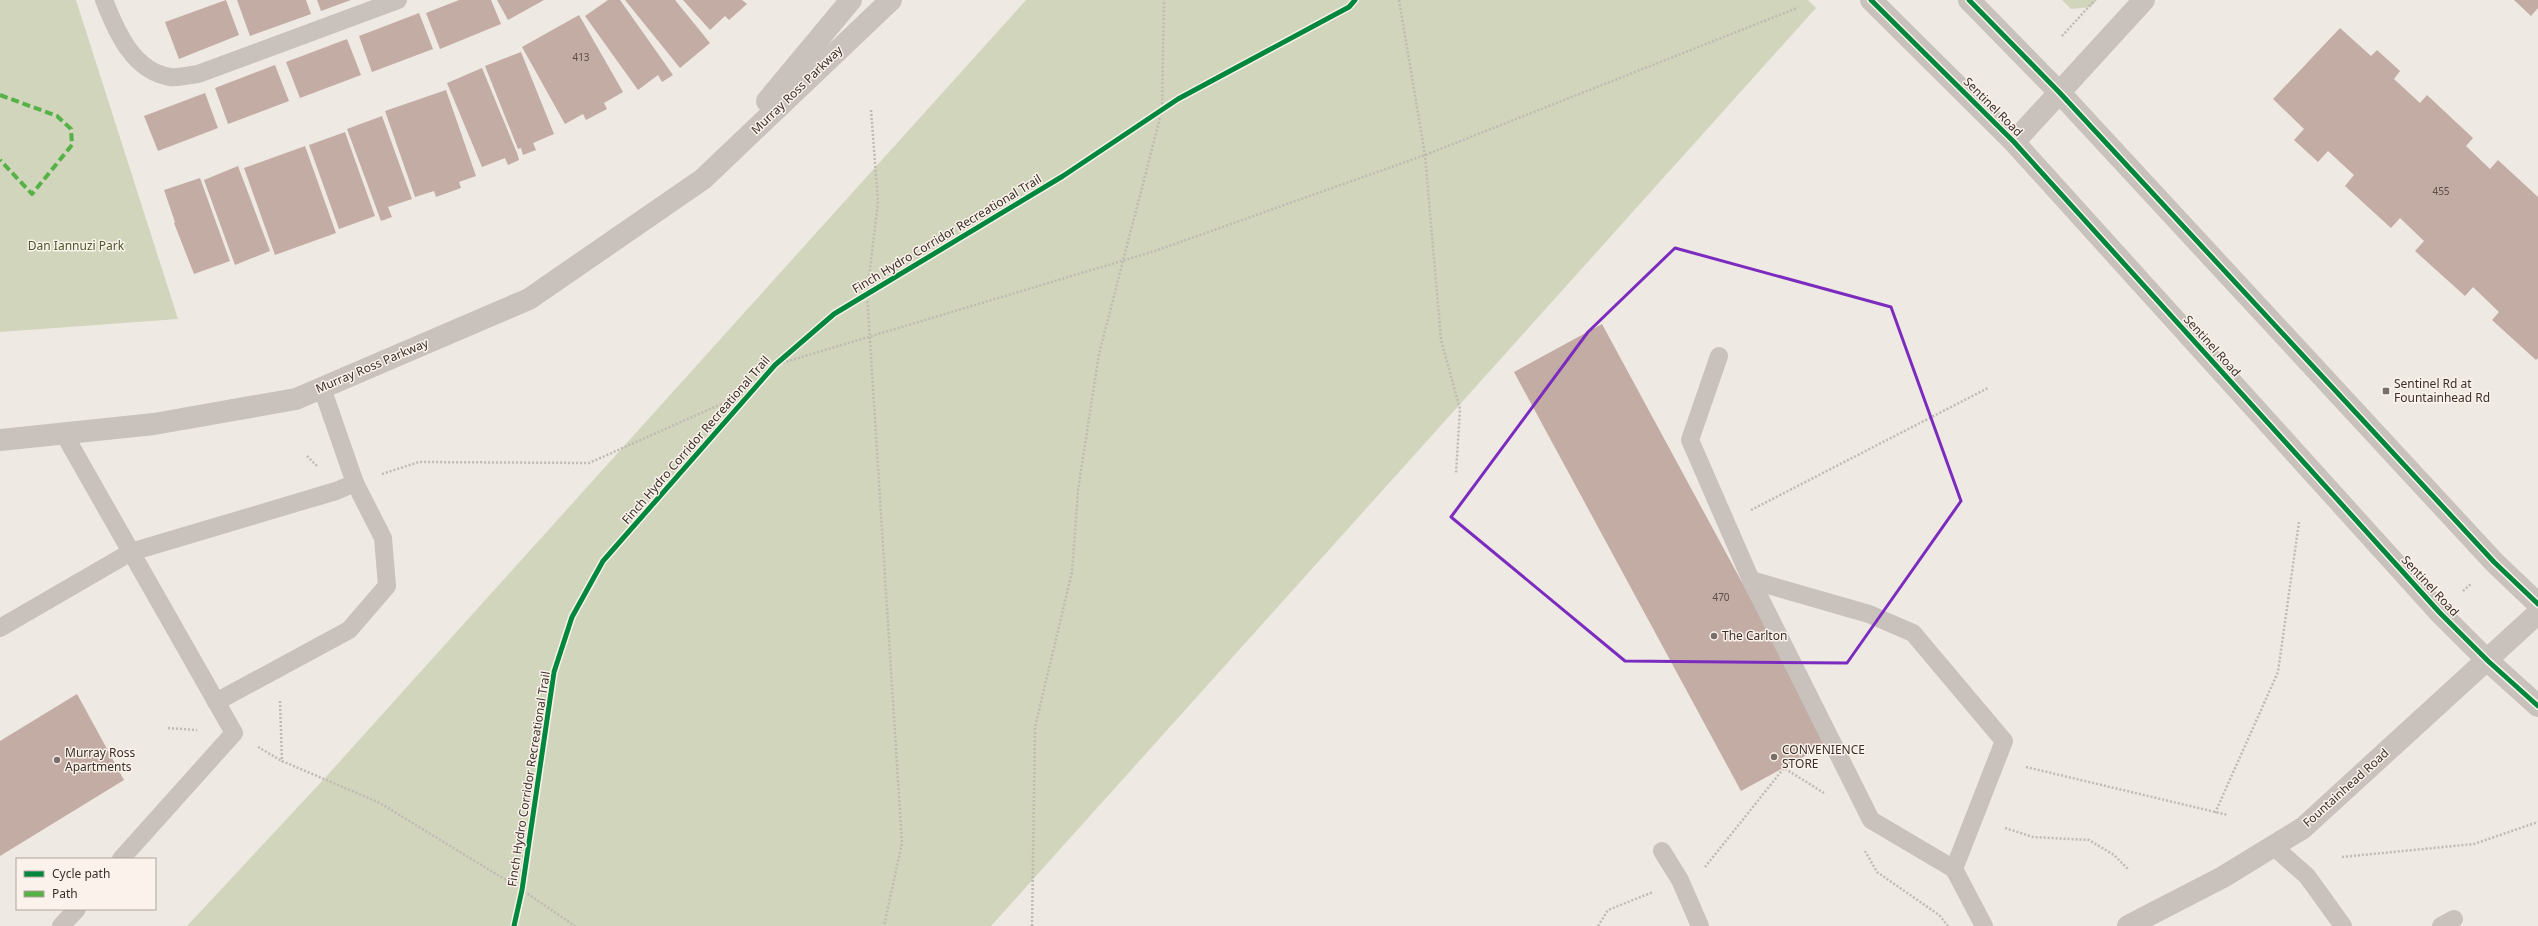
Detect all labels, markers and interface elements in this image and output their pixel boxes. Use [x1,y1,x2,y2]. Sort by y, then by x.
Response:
street label: Murray Ross Parkway [747,41,847,138]
house number: 413 [572,50,590,64]
street label: Sentinel Road [1960,73,2027,140]
street label: Finch Hydro Corridor Recreational Trail [849,170,1045,297]
house number: 455 [2432,184,2450,198]
park label: Dan Iannuzi Park [28,237,125,254]
street label: Sentinel Road [2180,311,2245,380]
street label: Murray Ross Parkway [313,334,432,397]
street label: Finch Hydro Corridor Recreational Trail [618,352,774,528]
place label: Sentinel Rd at Fountainhead Rd [2394,375,2490,406]
marker: Sentinel Rd at Fountainhead Rd [2381,386,2391,396]
street label: Sentinel Road [2398,552,2463,620]
house number: 470 [1712,590,1730,604]
place label: The Carlton [1722,627,1787,644]
marker: The Carlton [1709,631,1719,641]
street label: Finch Hydro Corridor Recreational Trail [503,670,554,888]
place label: CONVENIENCE STORE [1782,741,1865,772]
place label: Murray Ross Apartments [65,744,135,775]
street label: Fountainhead Road [2299,744,2392,831]
marker: CONVENIENCE STORE [1769,752,1779,762]
marker: Murray Ross Apartments [52,755,62,765]
legend [16,858,156,910]
text: Cycle path [52,865,110,882]
text: Path [52,885,78,902]

